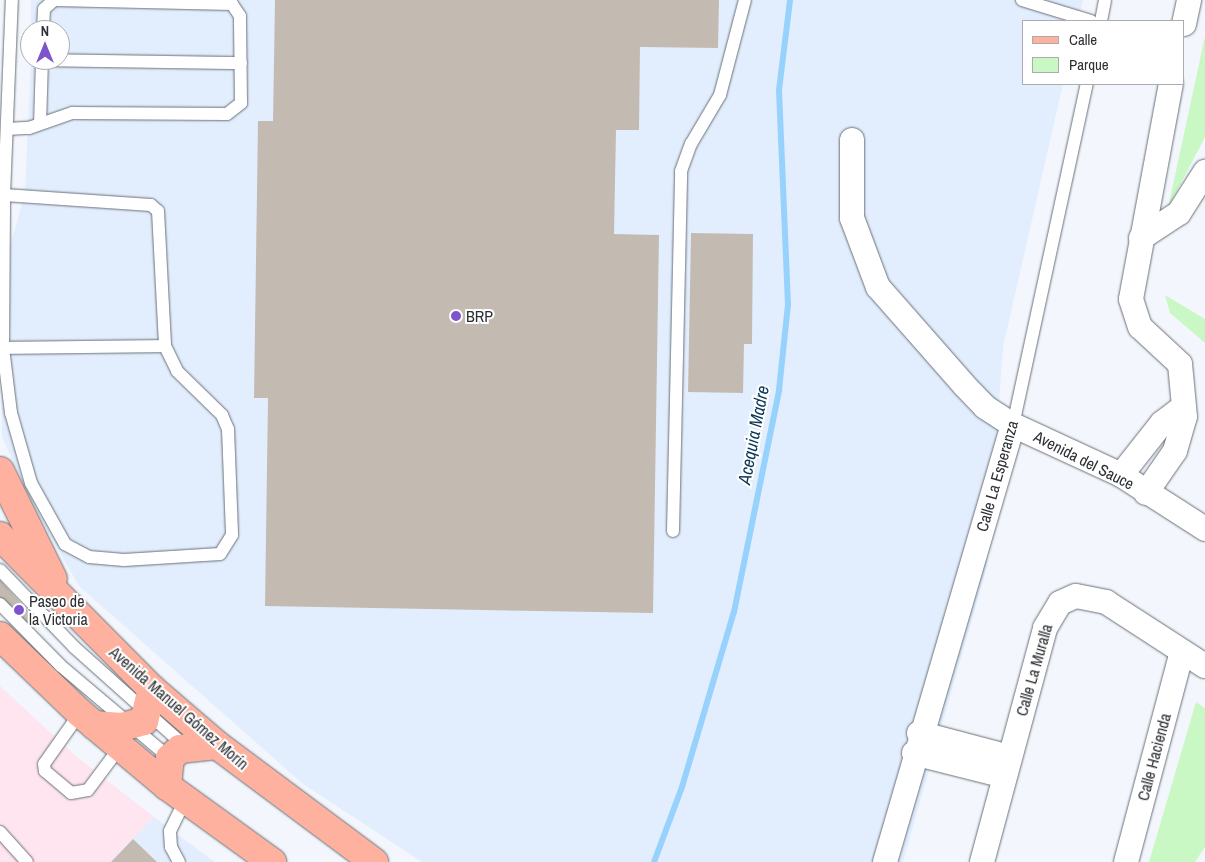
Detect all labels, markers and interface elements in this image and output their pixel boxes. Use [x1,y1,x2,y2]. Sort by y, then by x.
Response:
north arrow [20,20,70,70]
legend [1022,20,1185,85]
text: N [41,22,49,40]
text: Calle [1069,29,1097,50]
text: Parque [1069,54,1109,75]
place label: BRP [466,306,493,326]
marker: BRP [450,310,462,322]
water label: Acequia Madre [734,384,774,486]
street label: Calle La Esperanza [972,418,1022,534]
street label: Avenida del Sauce [1031,426,1137,494]
place label: Paseo de la Victoria [29,591,88,629]
marker: Paseo de la Victoria [13,604,25,616]
street label: Calle La Muralla [1012,622,1056,718]
street label: Avenida Manuel Gómez Morín [106,642,252,774]
street label: Calle Hacienda [1133,711,1175,803]

